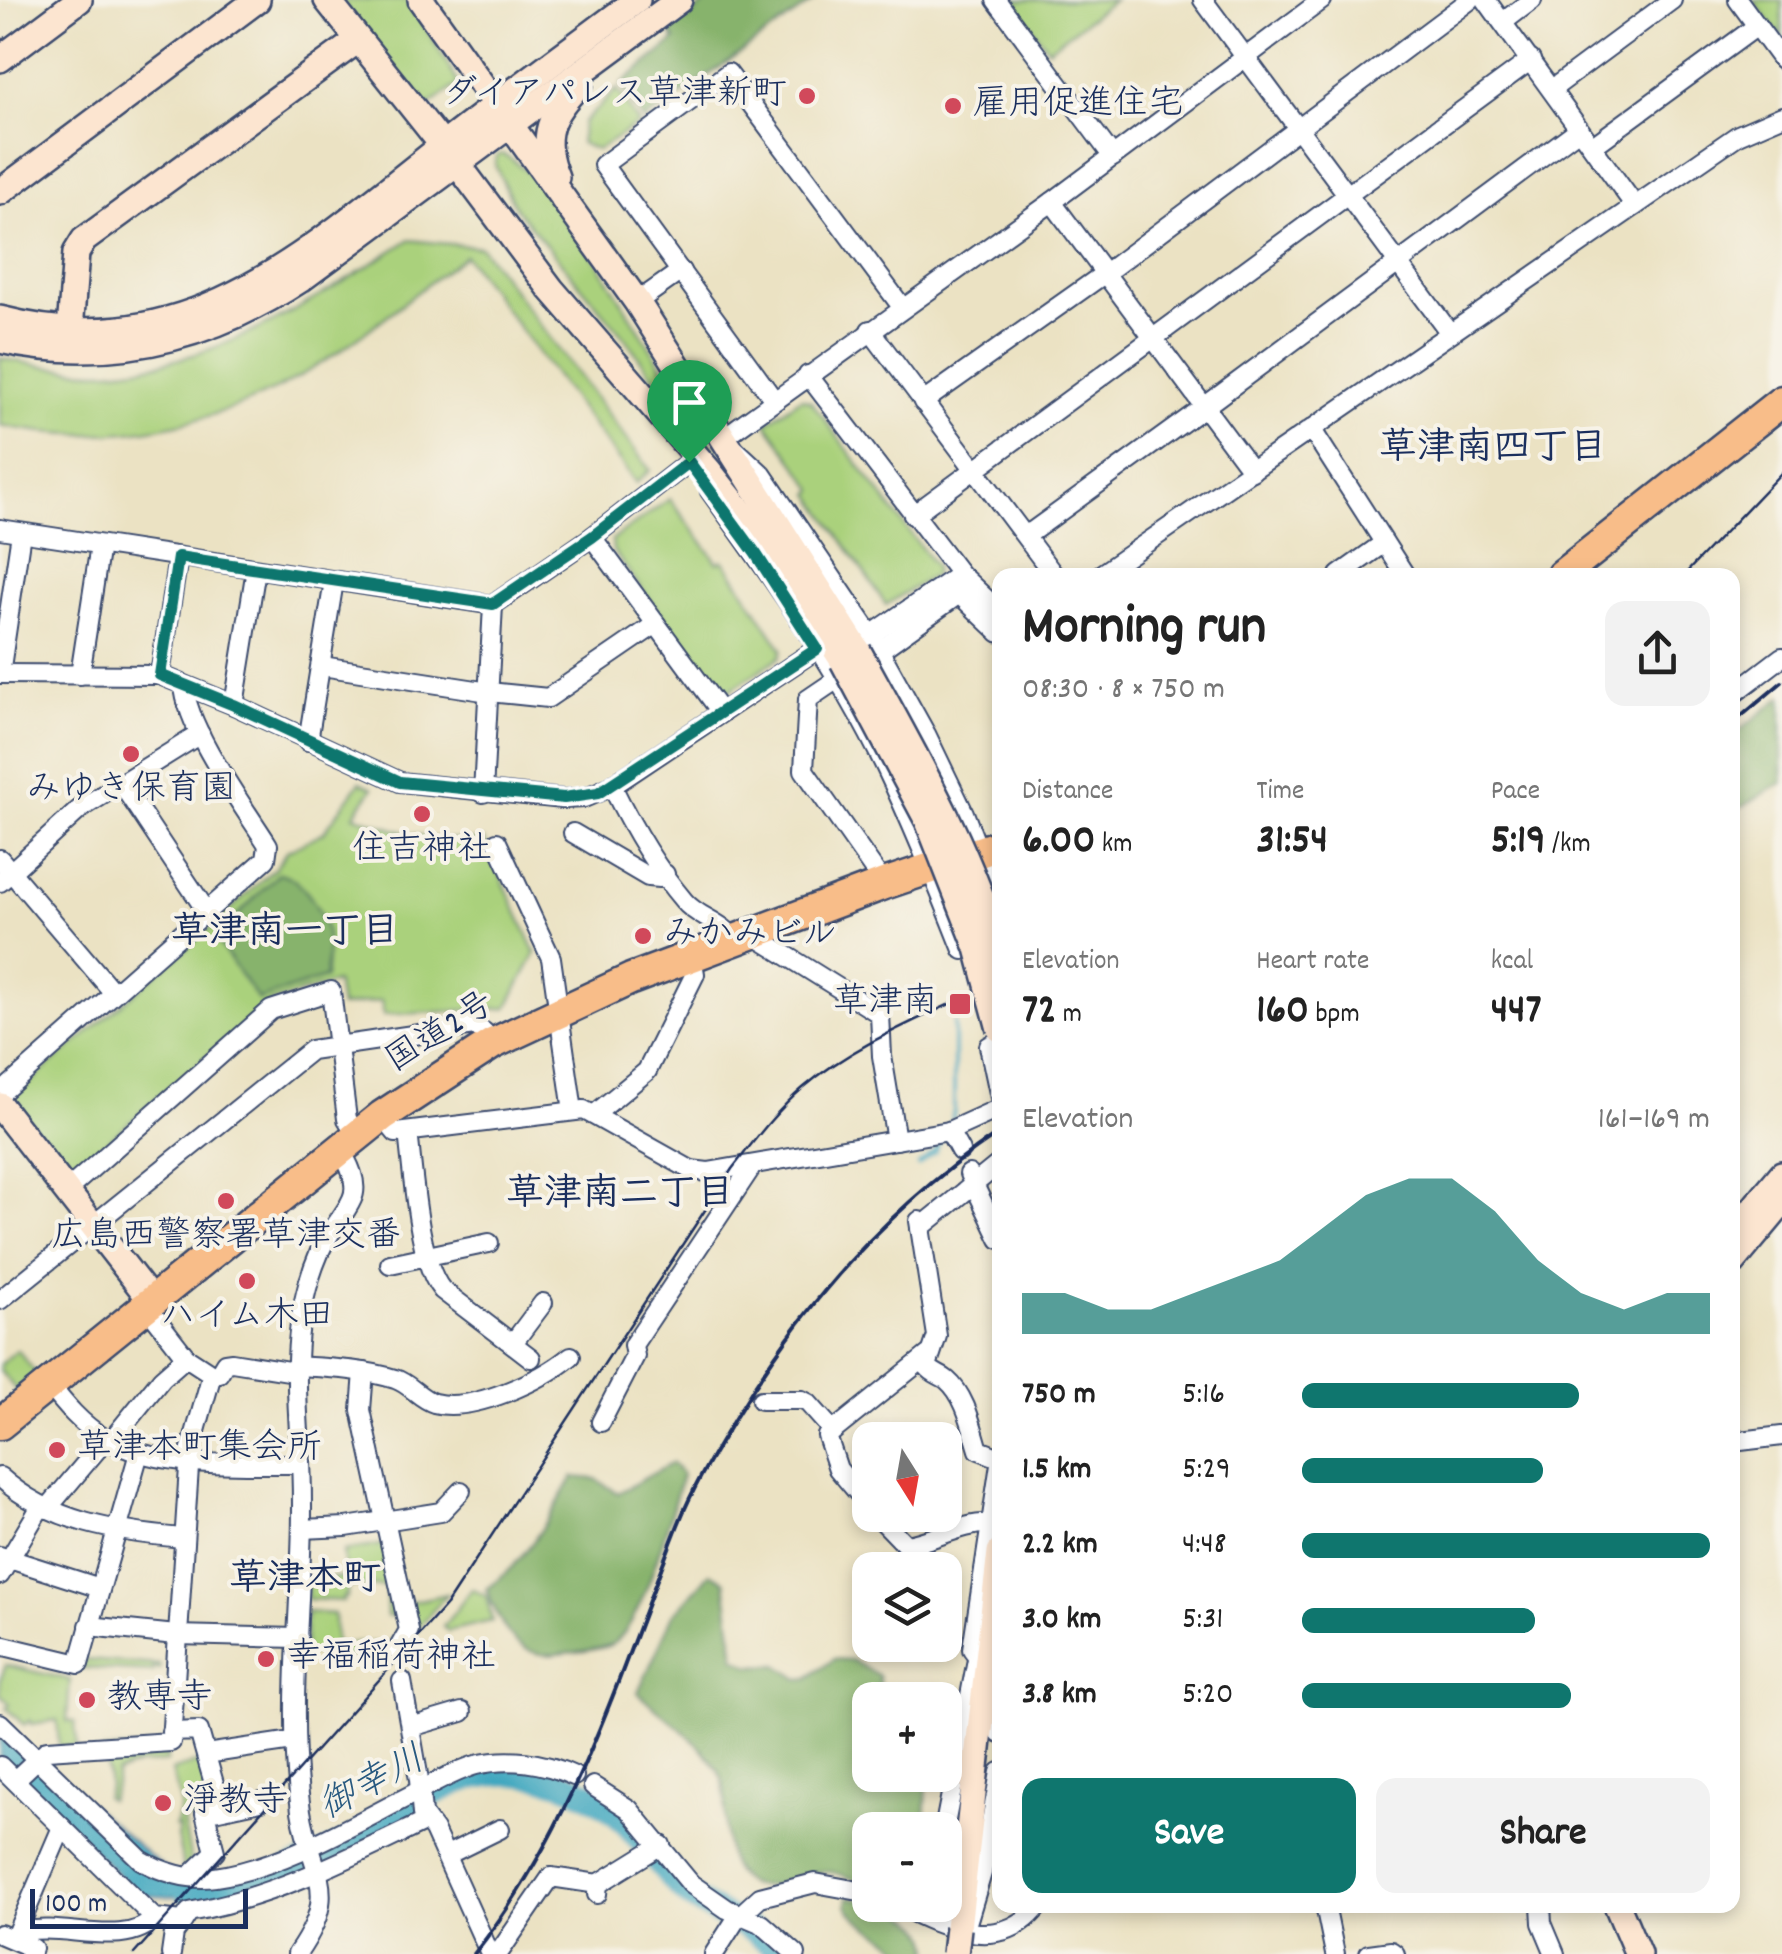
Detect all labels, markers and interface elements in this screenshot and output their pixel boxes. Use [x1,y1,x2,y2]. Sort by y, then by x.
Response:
place label: ダイアパレス草津新町 [443,71,787,121]
place label: 雇用促進住宅 [973,81,1183,131]
marker: ダイアパレス草津新町 [796,85,818,107]
marker: 雇用促進住宅 [942,95,964,117]
pin [647,360,732,463]
icon: arrive [662,375,717,430]
district label: 草津南四丁目 [1379,423,1607,478]
text: Morning run [1022,591,1266,670]
button: share [1605,601,1710,706]
text: 08:30 · 8 × 750 m [1022,668,1225,714]
marker: みゆき保育園 [120,743,142,765]
place label: みゆき保育園 [26,766,236,816]
text: Distance [1022,773,1113,813]
text: Time [1256,773,1304,813]
text: Pace [1491,773,1540,813]
marker: 住吉神社 [411,803,433,825]
text: 6.00 [1022,813,1095,873]
text: 31:54 [1256,813,1328,873]
text: 5:19 [1491,813,1546,873]
place label: 住吉神社 [352,826,492,876]
text: km [1095,826,1132,866]
text: /km [1546,826,1591,866]
district label: 草津南一丁目 [171,907,399,962]
place label: みかみビル [663,911,837,961]
marker: みかみビル [632,925,654,947]
text: Elevation [1022,943,1119,983]
text: Heart rate [1256,943,1369,983]
text: kcal [1491,943,1533,983]
place label: 草津南 [833,979,938,1029]
street label: 国道2号 [377,981,505,1087]
text: 72 [1022,983,1056,1043]
text: 160 [1256,983,1309,1043]
text: 447 [1491,983,1542,1043]
marker: 草津南 [947,991,973,1017]
text: m [1056,996,1082,1036]
text: bpm [1309,996,1360,1036]
text: Elevation [1022,1098,1133,1144]
text: 161–169 m [1598,1098,1710,1144]
district label: 草津南二丁目 [506,1169,734,1224]
marker: 広島西警察署草津交番 [215,1190,237,1212]
place label: 広島西警察署草津交番 [51,1213,401,1263]
marker: ハイム木田 [236,1270,258,1292]
place label: ハイム木田 [160,1293,334,1343]
text: 750 m [1022,1373,1096,1419]
text: 5:16 [1182,1373,1225,1419]
north arrow [852,1422,962,1532]
map controls [852,1422,962,1922]
place label: 草津本町集会所 [77,1425,322,1475]
marker: 草津本町集会所 [46,1439,68,1461]
text: 1.5 km [1022,1448,1092,1494]
text: 5:29 [1182,1448,1231,1494]
text: 2.2 km [1022,1523,1098,1569]
text: 4:48 [1182,1523,1227,1569]
button: layers [852,1552,962,1662]
district label: 草津本町 [229,1554,381,1609]
text: 3.0 km [1022,1598,1101,1644]
text: 5:31 [1182,1598,1223,1644]
place label: 幸福稲荷神社 [286,1634,496,1684]
marker: 幸福稲荷神社 [255,1648,277,1670]
text: 3.8 km [1022,1673,1097,1719]
text: 5:20 [1182,1673,1234,1719]
place label: 教専寺 [107,1675,212,1725]
button: + [852,1682,962,1792]
marker: 教専寺 [76,1689,98,1711]
water label: 御幸川 [310,1734,436,1836]
place label: 淨教寺 [183,1778,288,1828]
button: Save [1022,1778,1356,1893]
button: Share [1376,1778,1710,1893]
marker: 淨教寺 [152,1792,174,1814]
button: − [852,1812,962,1922]
scale bar [30,1884,248,1928]
text: 100 m [45,1886,107,1926]

